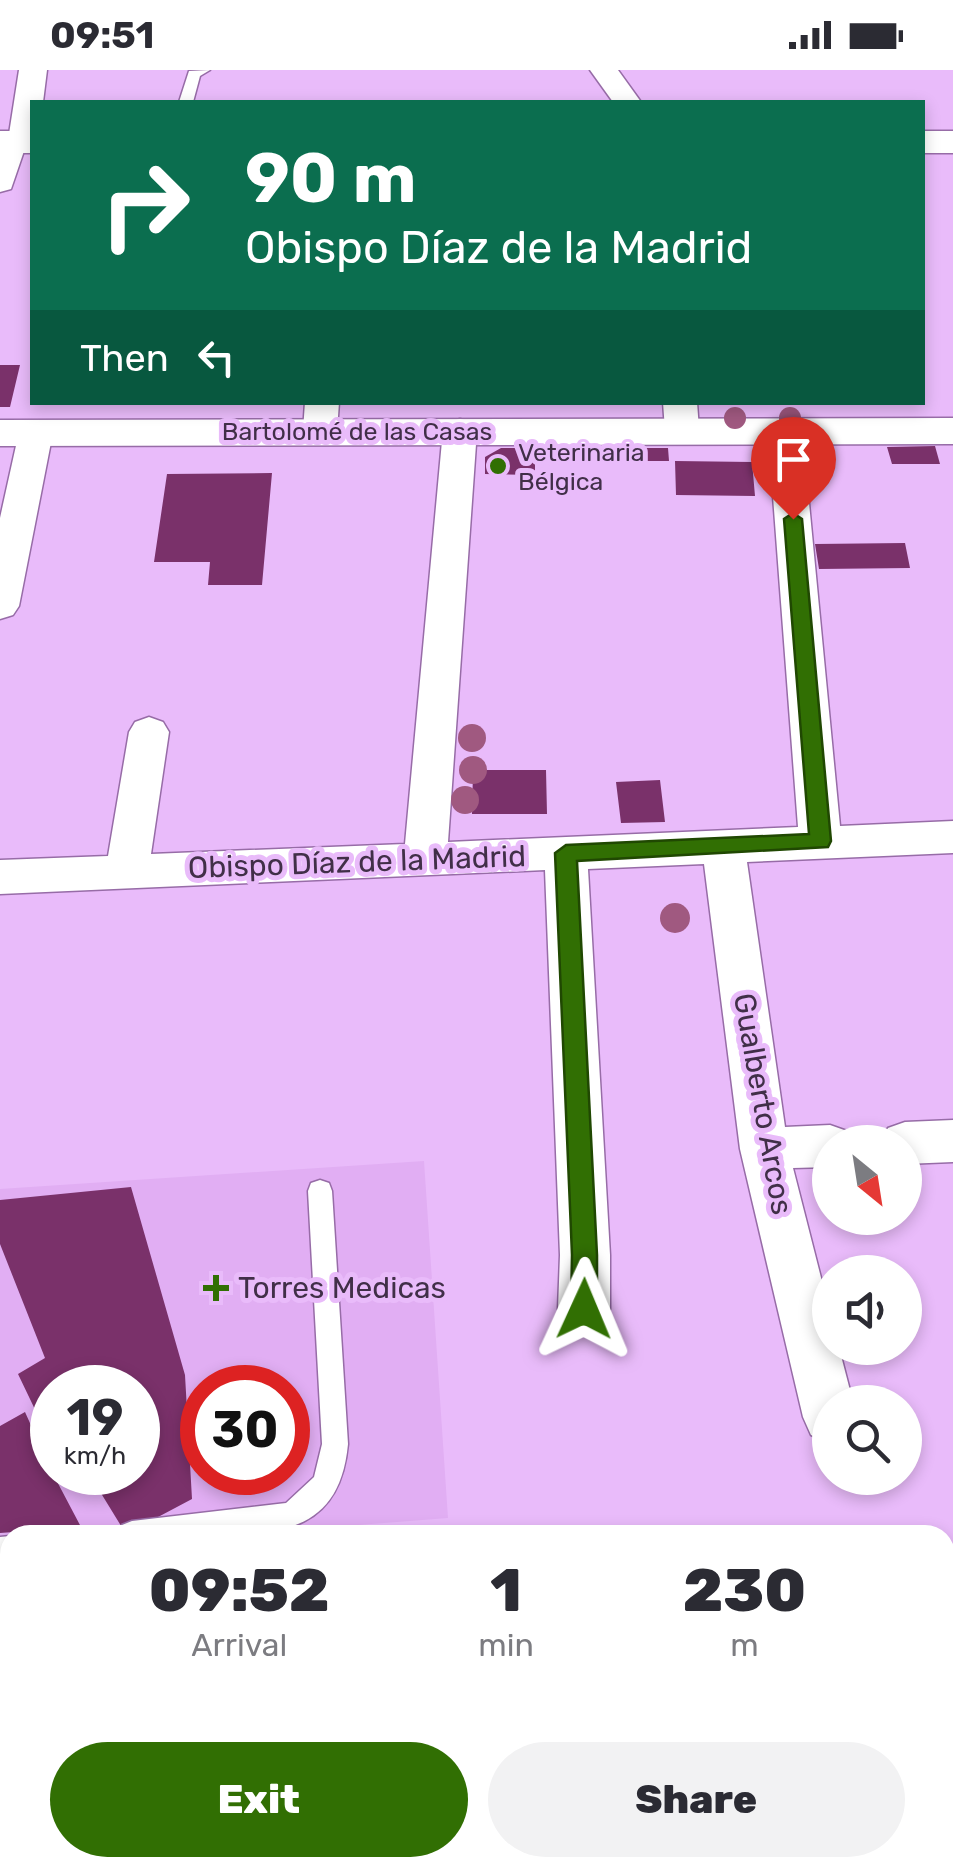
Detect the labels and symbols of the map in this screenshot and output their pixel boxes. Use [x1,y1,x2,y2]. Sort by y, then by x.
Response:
street label: Bartolomé de las Casas [222,417,492,446]
pin [751,417,836,520]
place label: Veterinaria Bélgica [518,438,645,496]
marker: Veterinaria Bélgica [487,455,509,477]
street label: Obispo Díaz de la Madrid [187,838,527,886]
street label: Gualberto Arcos [726,990,800,1218]
north arrow [812,1125,922,1235]
position arrow [532,1257,636,1361]
place label: Torres Medicas [238,1270,446,1306]
marker: Torres Medicas [203,1275,229,1301]
speed limit sign: 30 [180,1365,310,1495]

